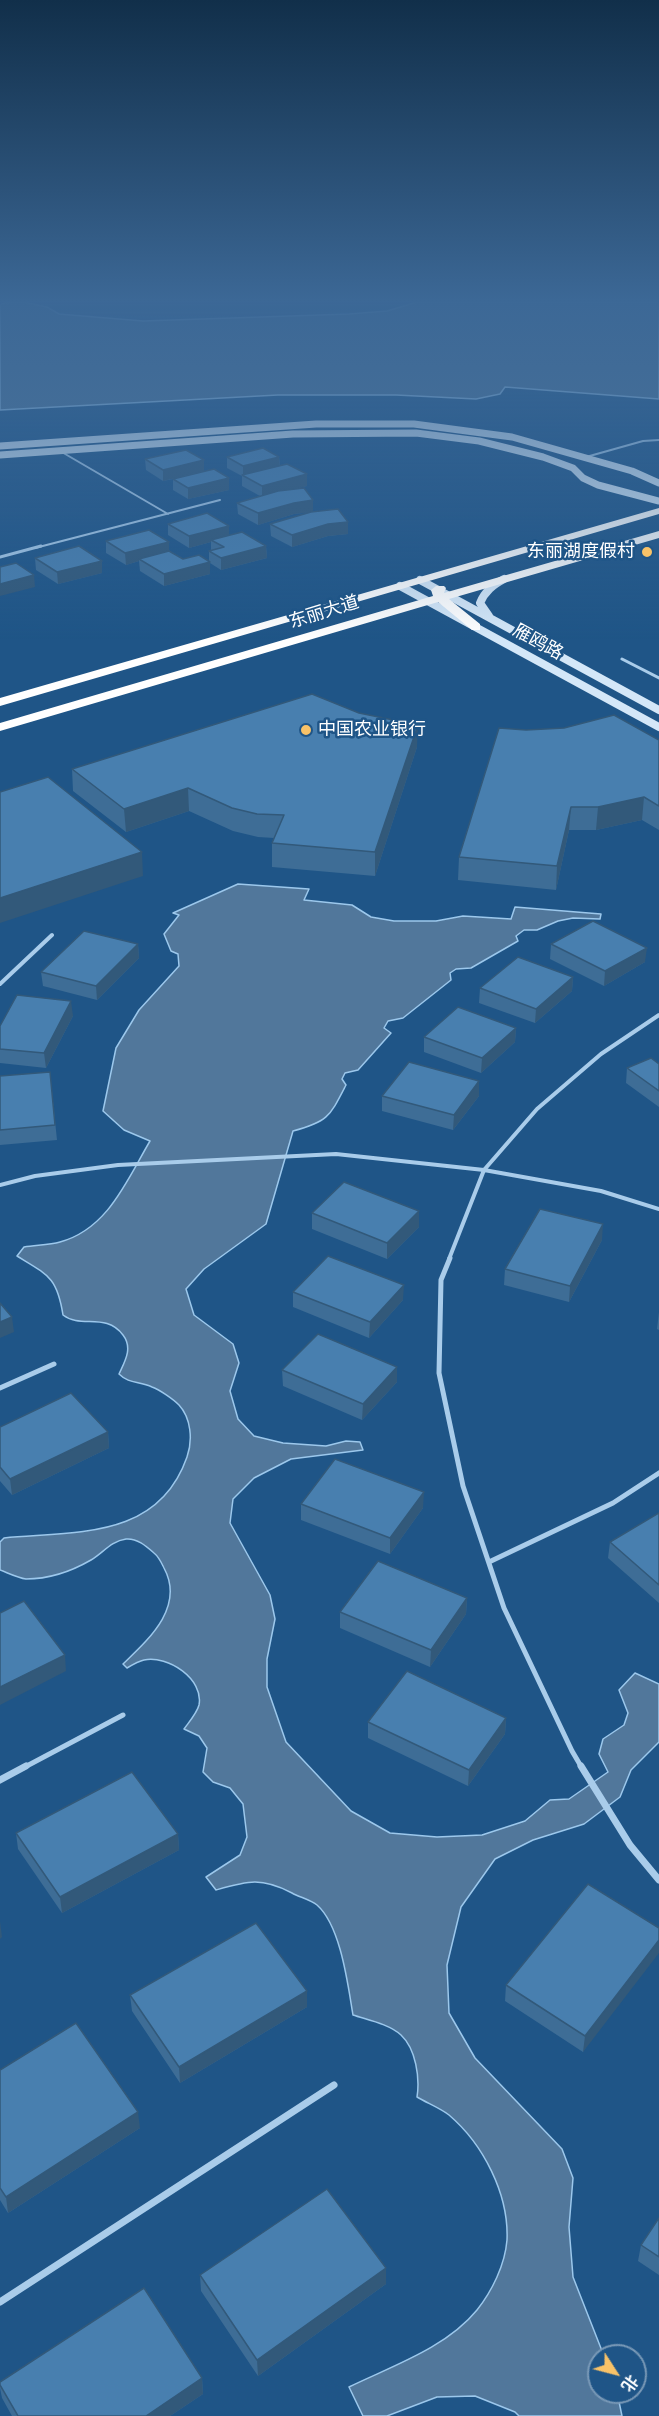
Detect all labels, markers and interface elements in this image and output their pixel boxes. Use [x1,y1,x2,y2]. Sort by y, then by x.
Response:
place label: 东丽湖度假村 [527,541,635,563]
marker: 东丽湖度假村 [640,545,654,559]
street label: 东丽大道 [286,591,362,633]
street label: 雁鸥路 [509,619,567,665]
place label: 中国农业银行 [318,719,426,741]
marker: 中国农业银行 [299,723,313,737]
north arrow [587,2344,647,2404]
text: 北 [617,2371,643,2396]

